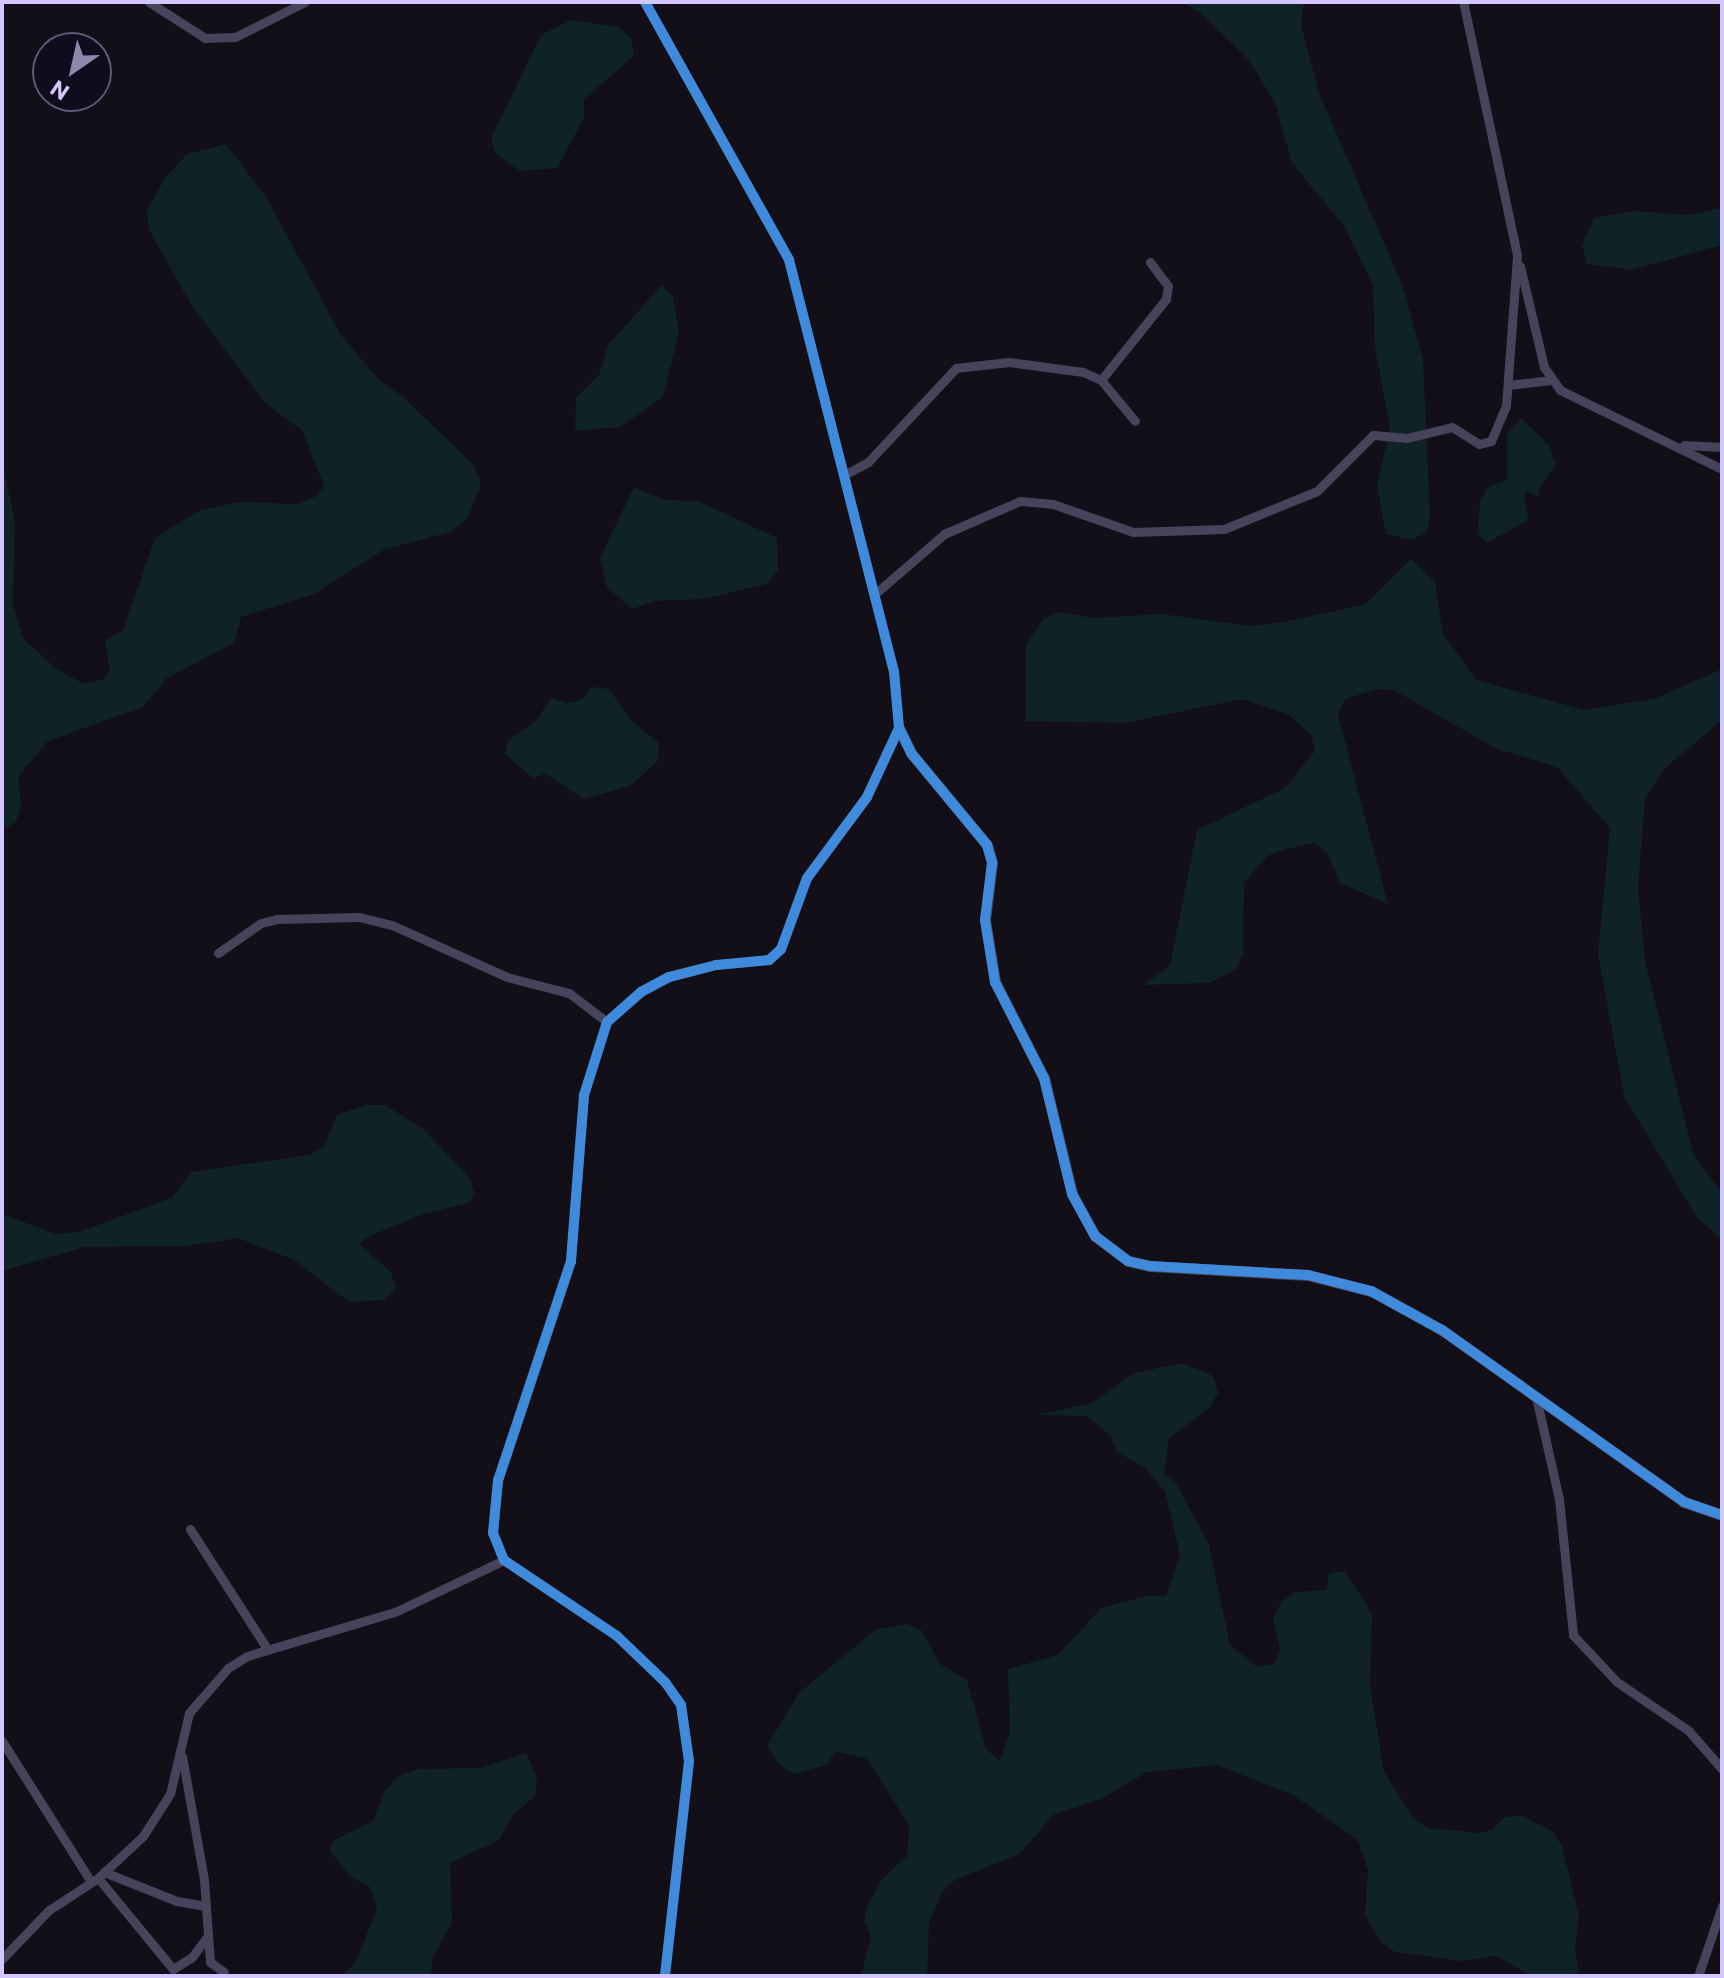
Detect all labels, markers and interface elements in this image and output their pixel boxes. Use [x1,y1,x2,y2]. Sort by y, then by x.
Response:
north arrow [32,32,112,112]
text: N [45,75,74,106]

